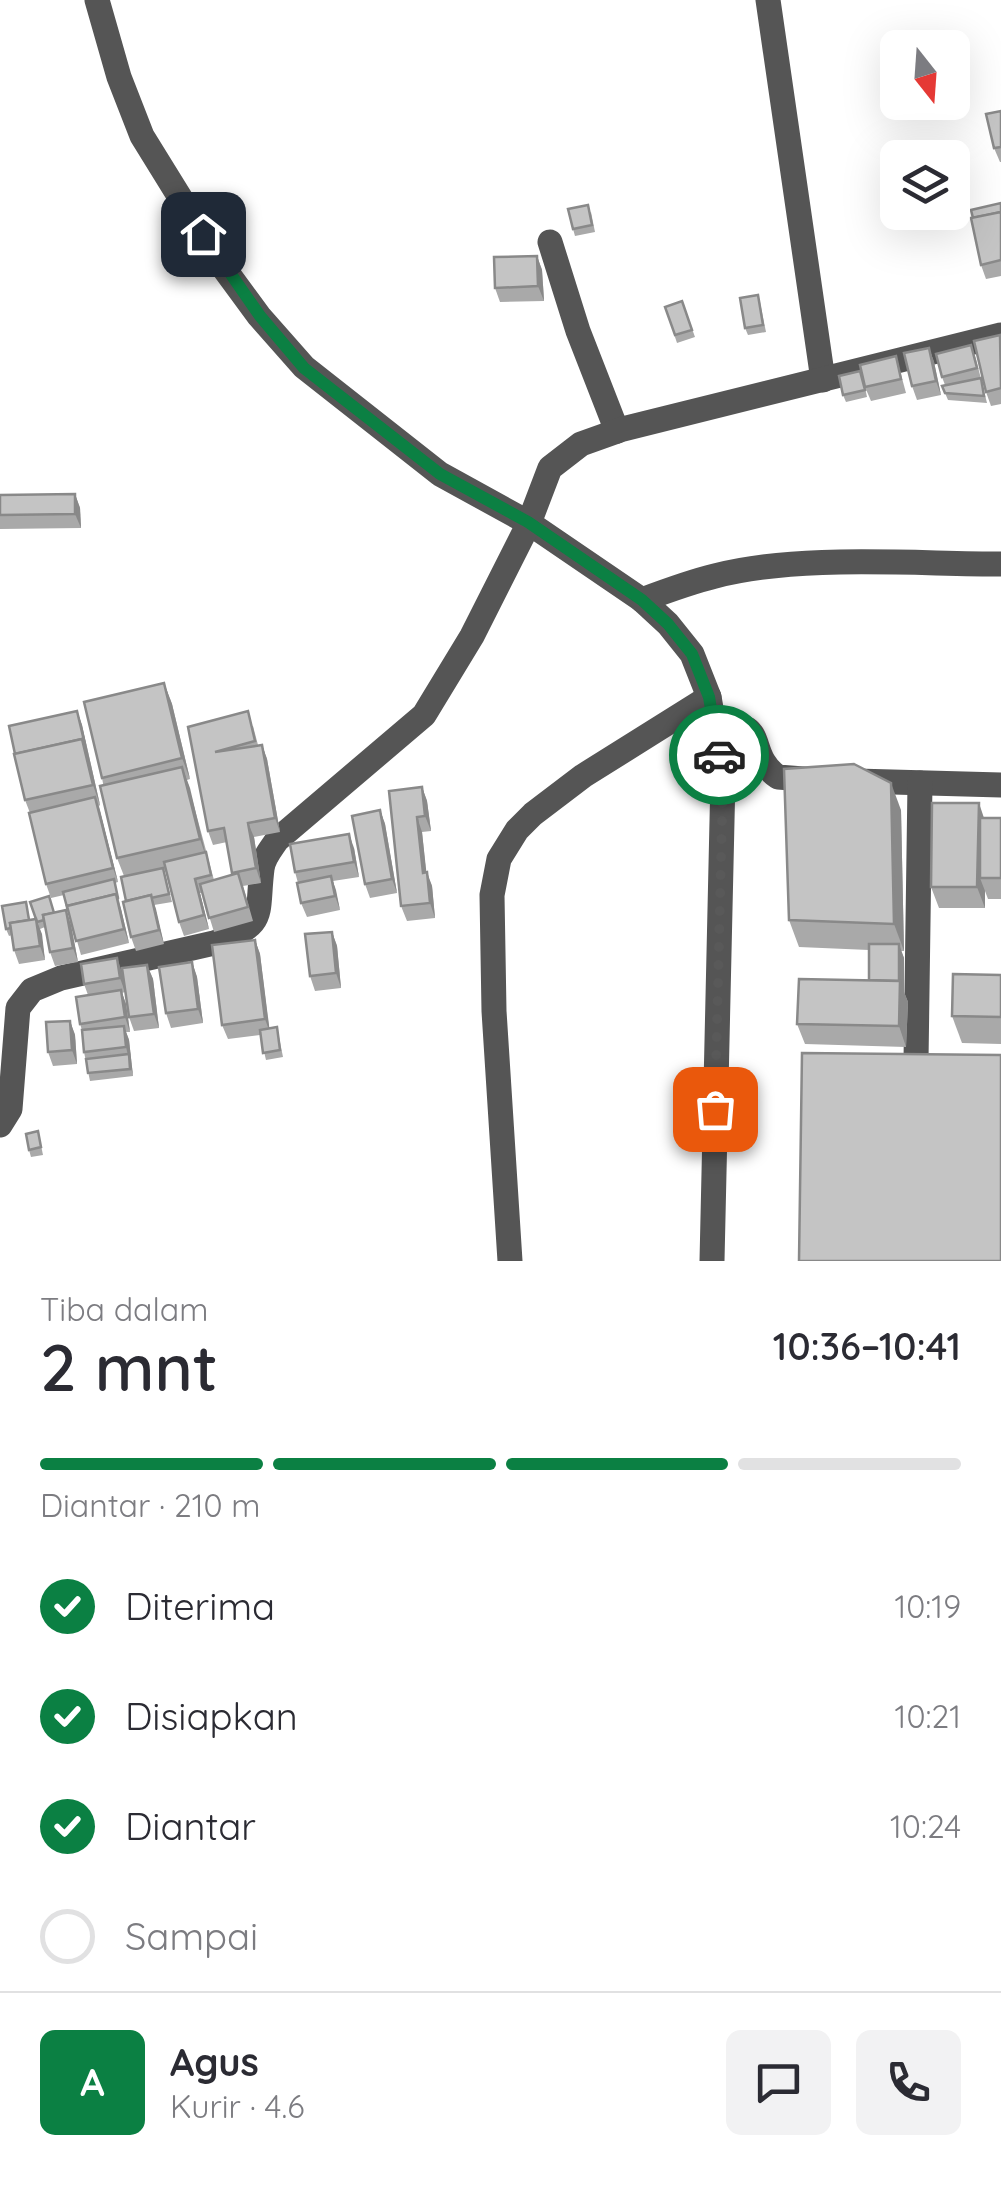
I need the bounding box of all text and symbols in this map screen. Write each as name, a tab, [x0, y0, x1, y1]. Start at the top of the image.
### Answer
north arrow	[880, 30, 970, 120]
map controls	[880, 30, 970, 230]
button: layers	[880, 140, 970, 230]
pin	[161, 192, 246, 277]
icon: home	[176, 207, 231, 262]
courier	[669, 705, 769, 805]
icon: car	[692, 728, 747, 783]
pin	[673, 1067, 758, 1152]
icon: bag	[688, 1082, 743, 1137]
text: Tiba dalam	[40, 1289, 208, 1329]
text: 10:36–10:41	[773, 1322, 961, 1370]
text: 2 mnt	[40, 1326, 218, 1407]
text: Diantar · 210 m	[40, 1485, 261, 1525]
icon: check	[40, 1579, 95, 1634]
text: Diterima	[125, 1582, 275, 1630]
text: 10:19	[894, 1586, 961, 1626]
icon: check	[40, 1689, 95, 1744]
text: Disiapkan	[125, 1692, 298, 1740]
text: 10:21	[895, 1696, 961, 1736]
icon: check	[40, 1799, 95, 1854]
text: Diantar	[125, 1802, 256, 1850]
text: 10:24	[890, 1806, 961, 1846]
text: Sampai	[125, 1912, 258, 1960]
button: chat	[726, 2030, 831, 2135]
button: phone	[856, 2030, 961, 2135]
text: Agus	[170, 2038, 259, 2086]
text: A	[80, 2058, 105, 2106]
text: Kurir · 4.6	[170, 2086, 305, 2126]

